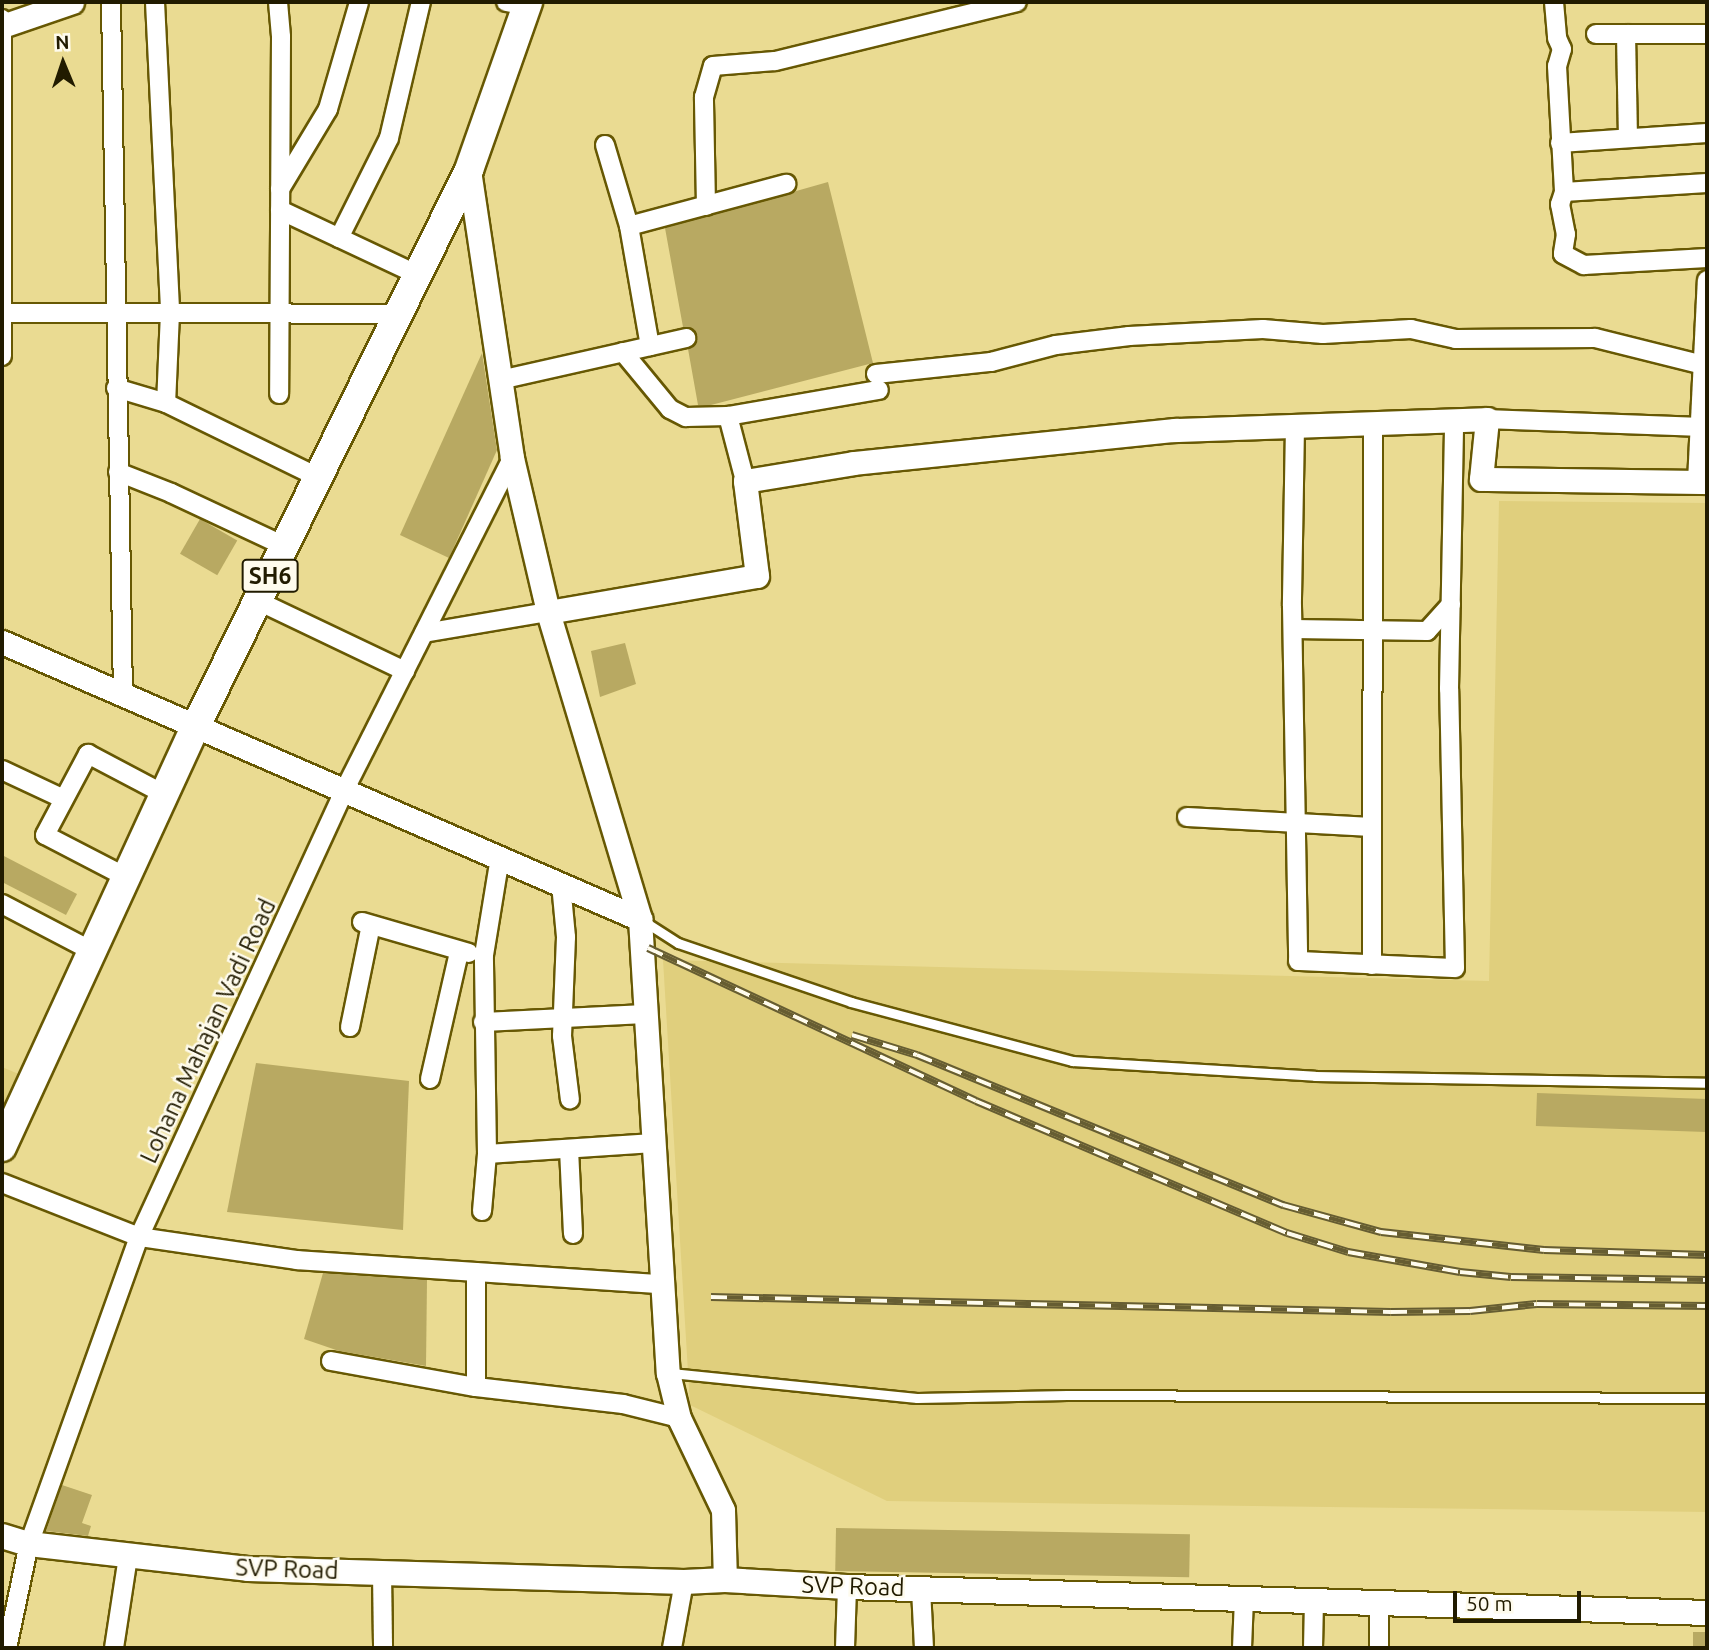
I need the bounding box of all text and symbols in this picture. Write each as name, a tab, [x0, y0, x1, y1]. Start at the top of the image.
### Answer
north arrow	[28, 28, 98, 98]
text: N	[55, 31, 70, 53]
road number: SH6	[240, 556, 300, 596]
street label: Lohana Mahajan Vadi Road	[134, 894, 282, 1168]
street label: SVP Road	[235, 1553, 339, 1585]
street label: SVP Road	[801, 1570, 905, 1602]
scale bar	[1457, 1576, 1585, 1620]
text: 50 m	[1466, 1591, 1513, 1615]

